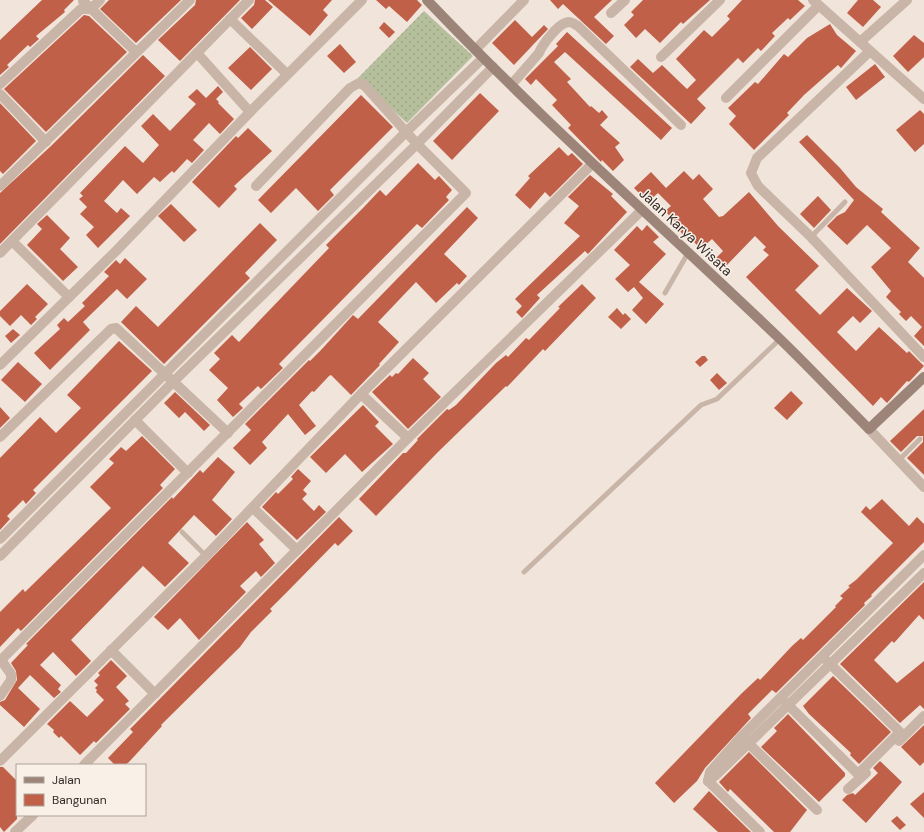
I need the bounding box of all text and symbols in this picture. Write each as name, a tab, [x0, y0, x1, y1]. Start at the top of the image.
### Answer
street label: Jalan Karya Wisata	[636, 184, 736, 280]
legend	[16, 764, 146, 816]
text: Jalan	[52, 772, 81, 788]
text: Bangunan	[52, 792, 107, 808]

